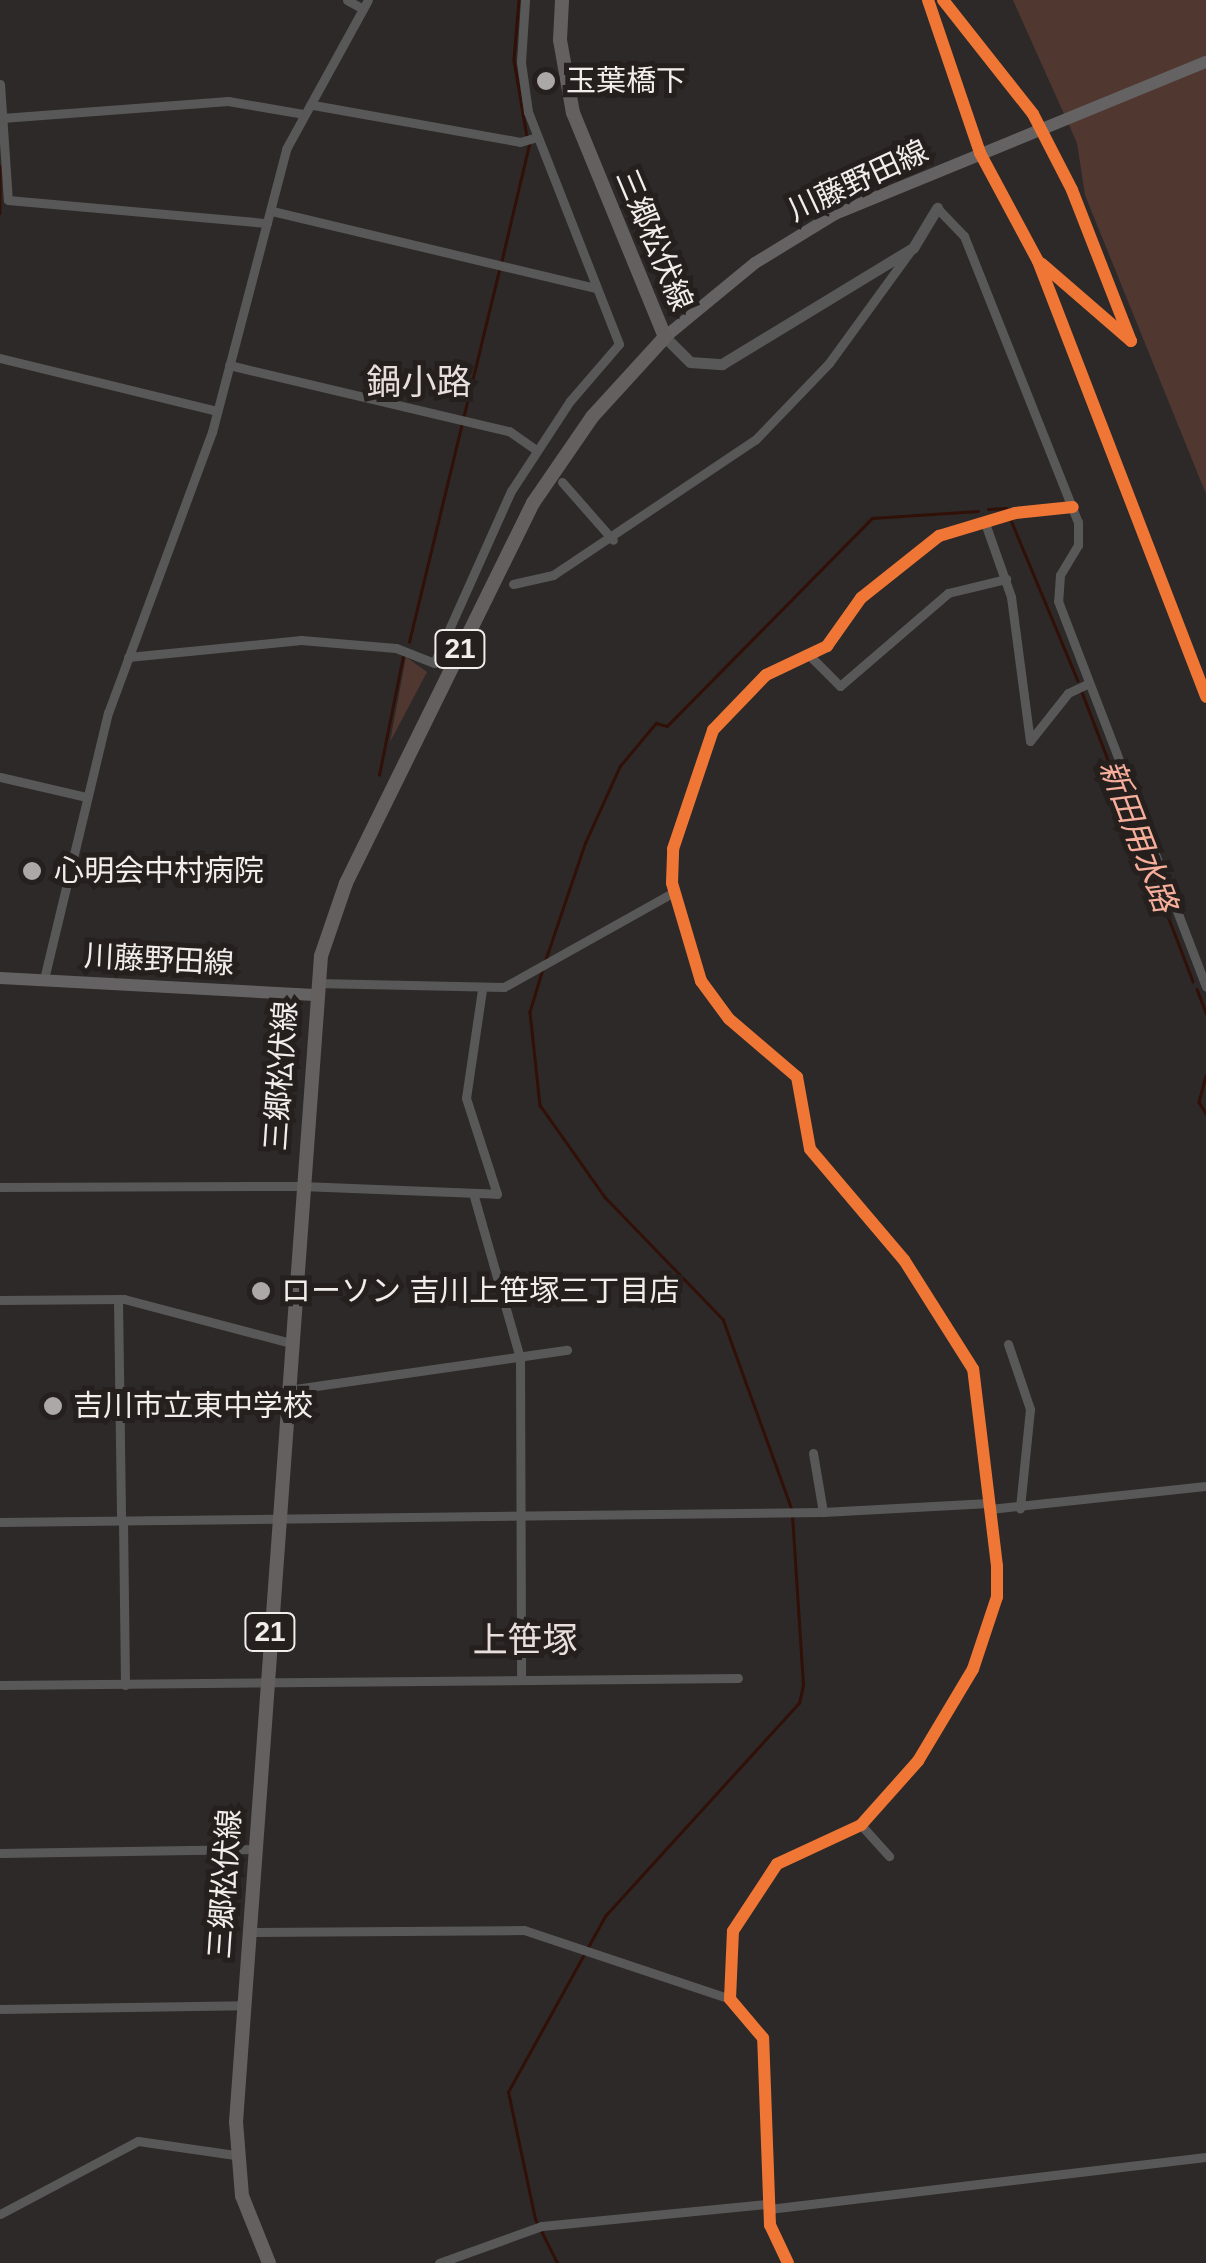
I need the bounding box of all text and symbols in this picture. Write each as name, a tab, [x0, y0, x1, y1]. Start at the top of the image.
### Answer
place label: 玉葉橋下	[566, 63, 686, 99]
marker: 玉葉橋下	[535, 70, 557, 92]
street label: 川藤野田線	[782, 133, 934, 229]
street label: 三郷松伏線	[608, 164, 700, 316]
district label: 鍋小路	[367, 361, 471, 403]
road number: 21	[432, 626, 488, 672]
water label: 新田用水路	[1091, 754, 1185, 918]
place label: 心明会中村病院	[54, 853, 264, 889]
marker: 心明会中村病院	[19, 858, 45, 884]
street label: 川藤野田線	[83, 938, 235, 982]
street label: 三郷松伏線	[258, 1000, 304, 1152]
place label: ローソン 吉川上笹塚三丁目店	[281, 1273, 679, 1309]
marker: ローソン 吉川上笹塚三丁目店	[250, 1280, 272, 1302]
place label: 吉川市立東中学校	[73, 1388, 313, 1424]
marker: 吉川市立東中学校	[42, 1395, 64, 1417]
road number: 21	[242, 1609, 298, 1655]
district label: 上笹塚	[473, 1619, 577, 1661]
street label: 三郷松伏線	[202, 1808, 248, 1960]

